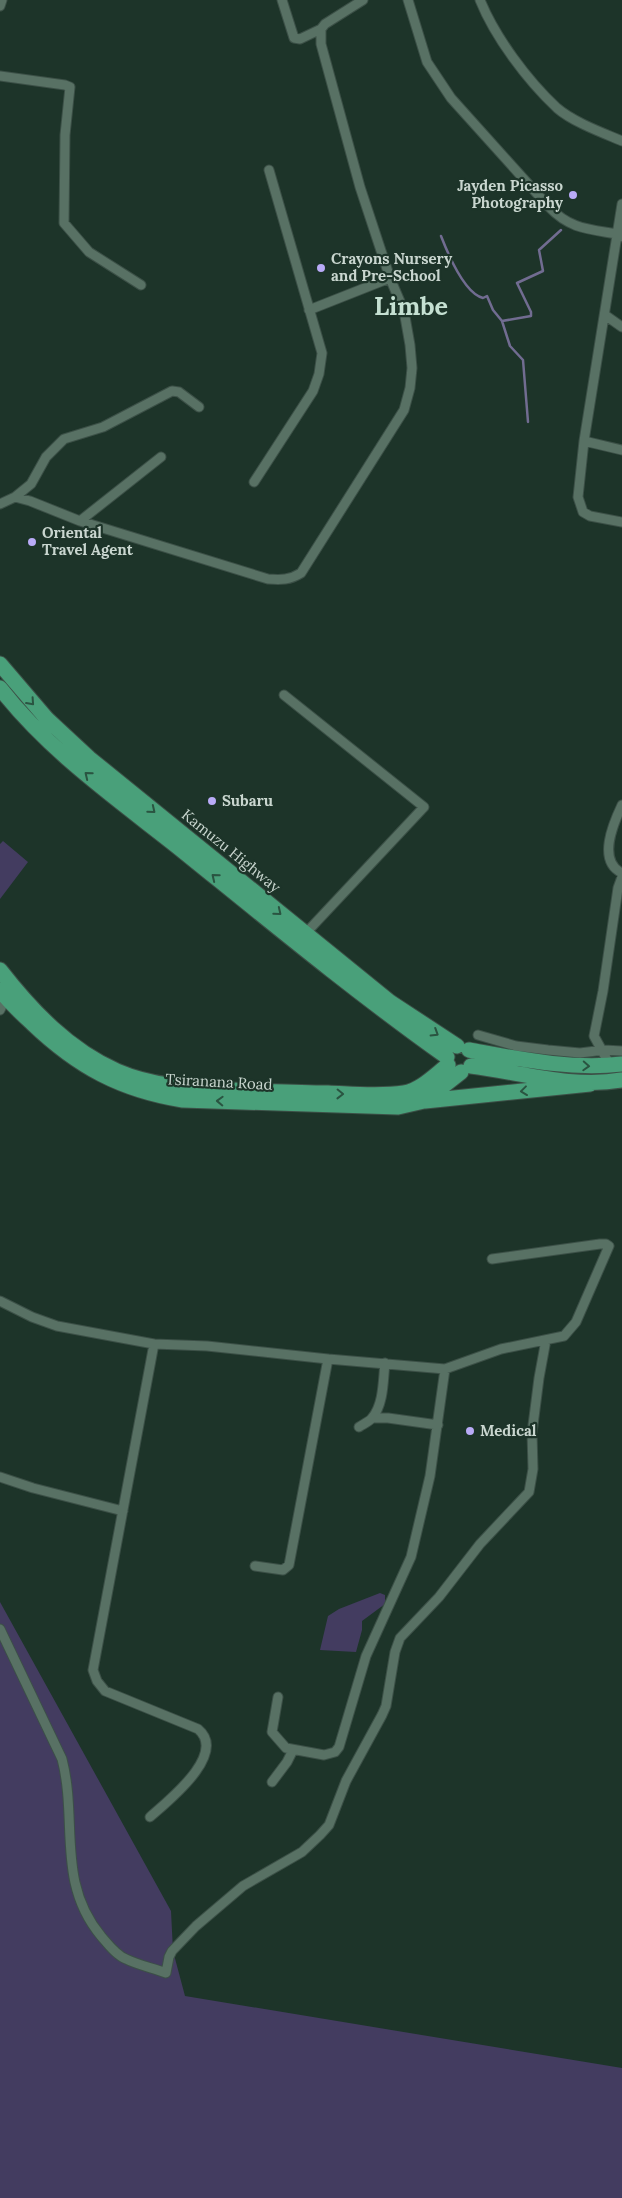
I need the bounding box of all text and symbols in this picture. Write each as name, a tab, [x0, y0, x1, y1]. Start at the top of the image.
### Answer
place label: Jayden Picasso Photography	[457, 176, 564, 212]
marker: Jayden Picasso Photography	[567, 189, 579, 201]
place label: Crayons Nursery and Pre-School	[331, 249, 453, 285]
marker: Crayons Nursery and Pre-School	[315, 262, 327, 274]
district label: Limbe	[374, 290, 448, 322]
place label: Oriental Travel Agent	[42, 523, 134, 559]
marker: Oriental Travel Agent	[26, 536, 38, 548]
one-way arrow	[25, 696, 34, 705]
one-way arrow	[85, 773, 94, 781]
place label: Subaru	[222, 791, 273, 810]
marker: Subaru	[206, 795, 218, 807]
one-way arrow	[146, 804, 155, 812]
street label: Kamuzu Highway	[178, 805, 285, 896]
one-way arrow	[212, 875, 221, 883]
one-way arrow	[272, 907, 281, 915]
one-way arrow	[429, 1026, 438, 1036]
one-way arrow	[583, 1060, 591, 1071]
street label: Tsiranana Road	[165, 1069, 273, 1094]
one-way arrow	[520, 1085, 528, 1096]
one-way arrow	[336, 1088, 344, 1099]
one-way arrow	[216, 1096, 224, 1106]
place label: Medical	[480, 1421, 537, 1440]
marker: Medical	[464, 1425, 476, 1437]

